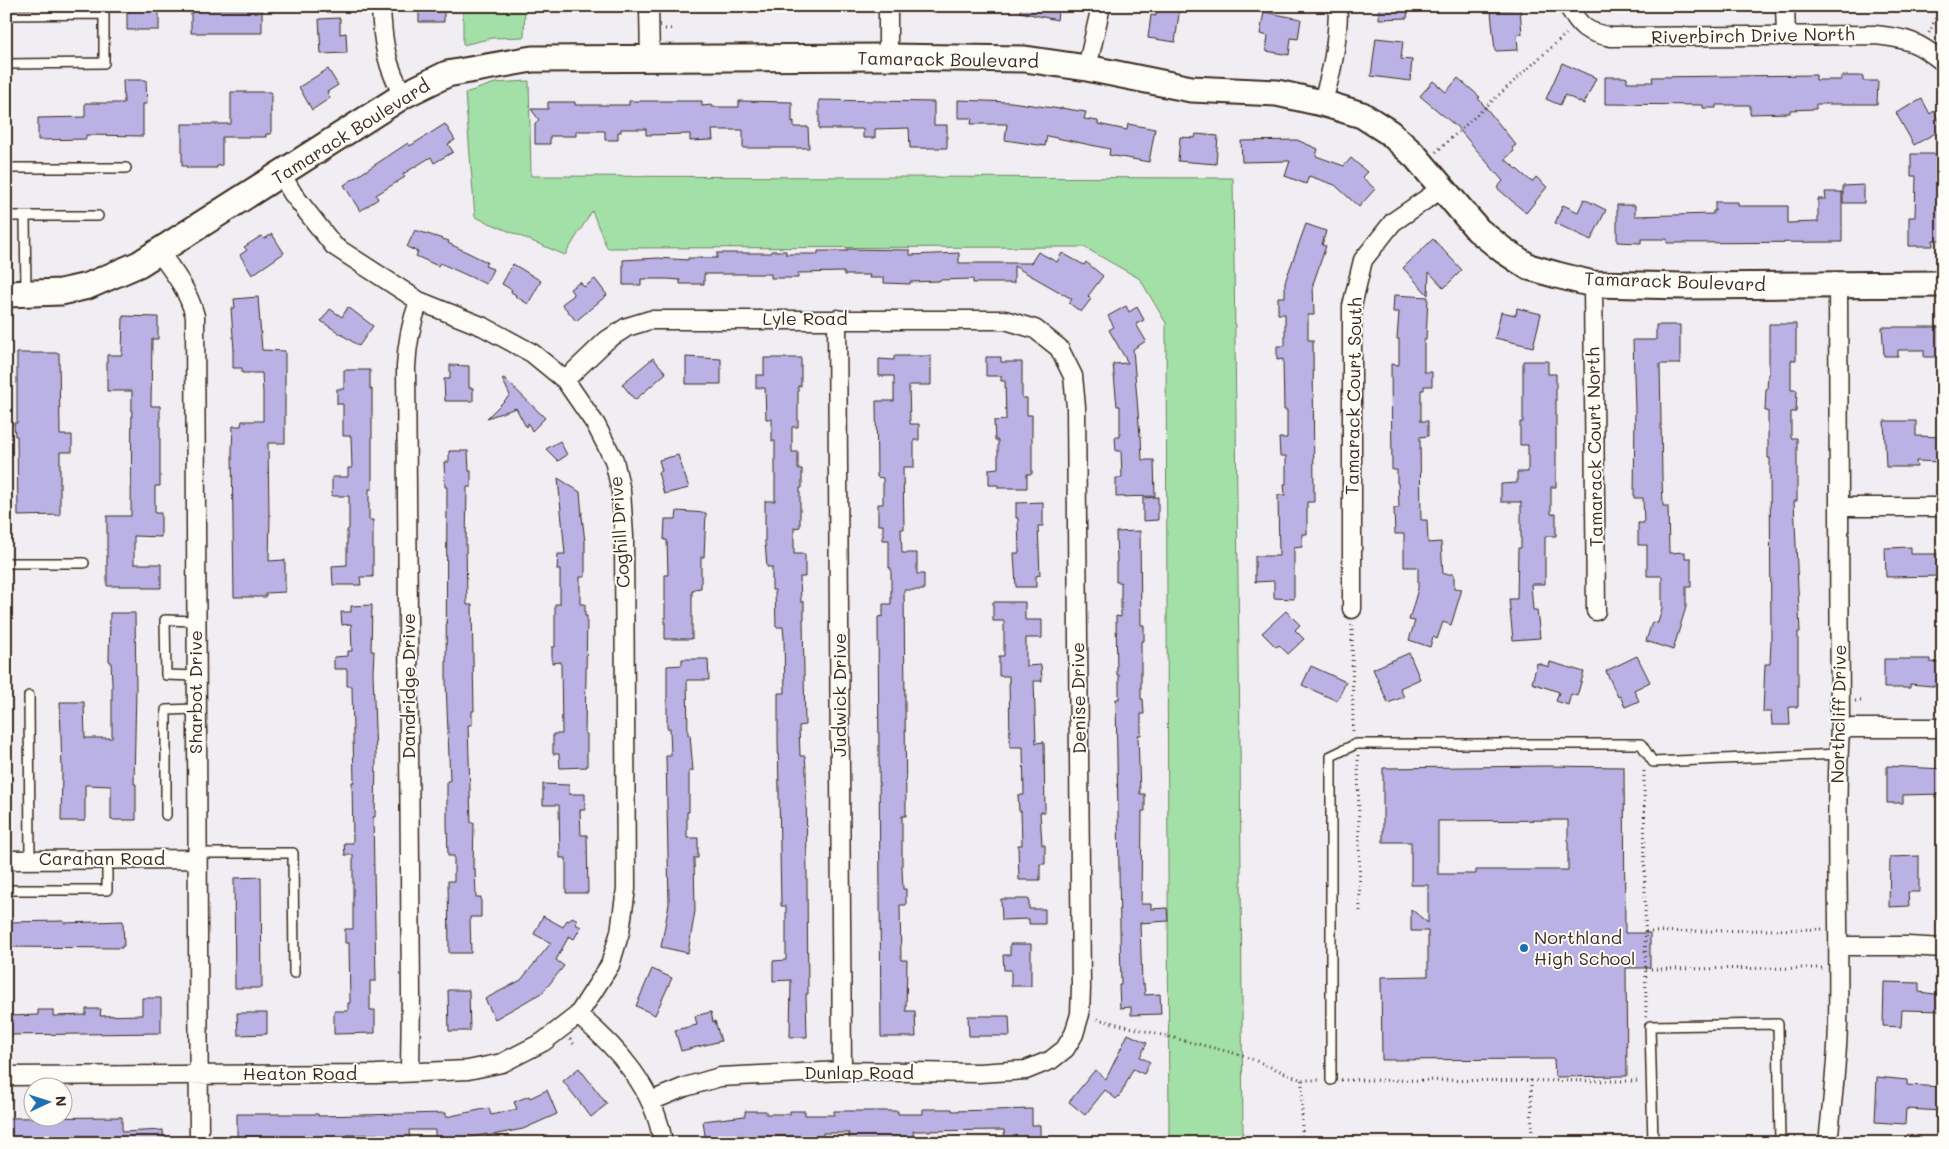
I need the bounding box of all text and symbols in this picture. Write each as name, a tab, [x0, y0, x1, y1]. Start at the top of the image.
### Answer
street label: Riverbirch Drive North	[1651, 21, 1855, 49]
street label: Tamarack Boulevard	[857, 45, 1039, 73]
street label: Tamarack Boulevard	[267, 73, 434, 189]
street label: Tamarack Boulevard	[1584, 266, 1766, 296]
street label: Tamarack Court South	[1339, 297, 1367, 495]
street label: Lyle Road	[762, 306, 848, 330]
street label: Tamarack Court North	[1580, 347, 1608, 547]
street label: Coghill Drive	[603, 475, 635, 589]
street label: Dandridge Drive	[396, 613, 420, 759]
street label: Sharbot Drive	[183, 630, 207, 754]
street label: Judwick Drive	[827, 633, 851, 757]
street label: Denise Drive	[1065, 642, 1091, 754]
street label: Northcliff Drive	[1825, 644, 1851, 784]
street label: Carahan Road	[39, 846, 165, 870]
place label: Northland High School	[1534, 925, 1635, 970]
marker: Northland High School	[1518, 942, 1530, 954]
street label: Dunlap Road	[804, 1060, 914, 1084]
street label: Heaton Road	[243, 1061, 357, 1085]
north arrow	[22, 1076, 72, 1126]
text: N	[52, 1095, 71, 1107]

